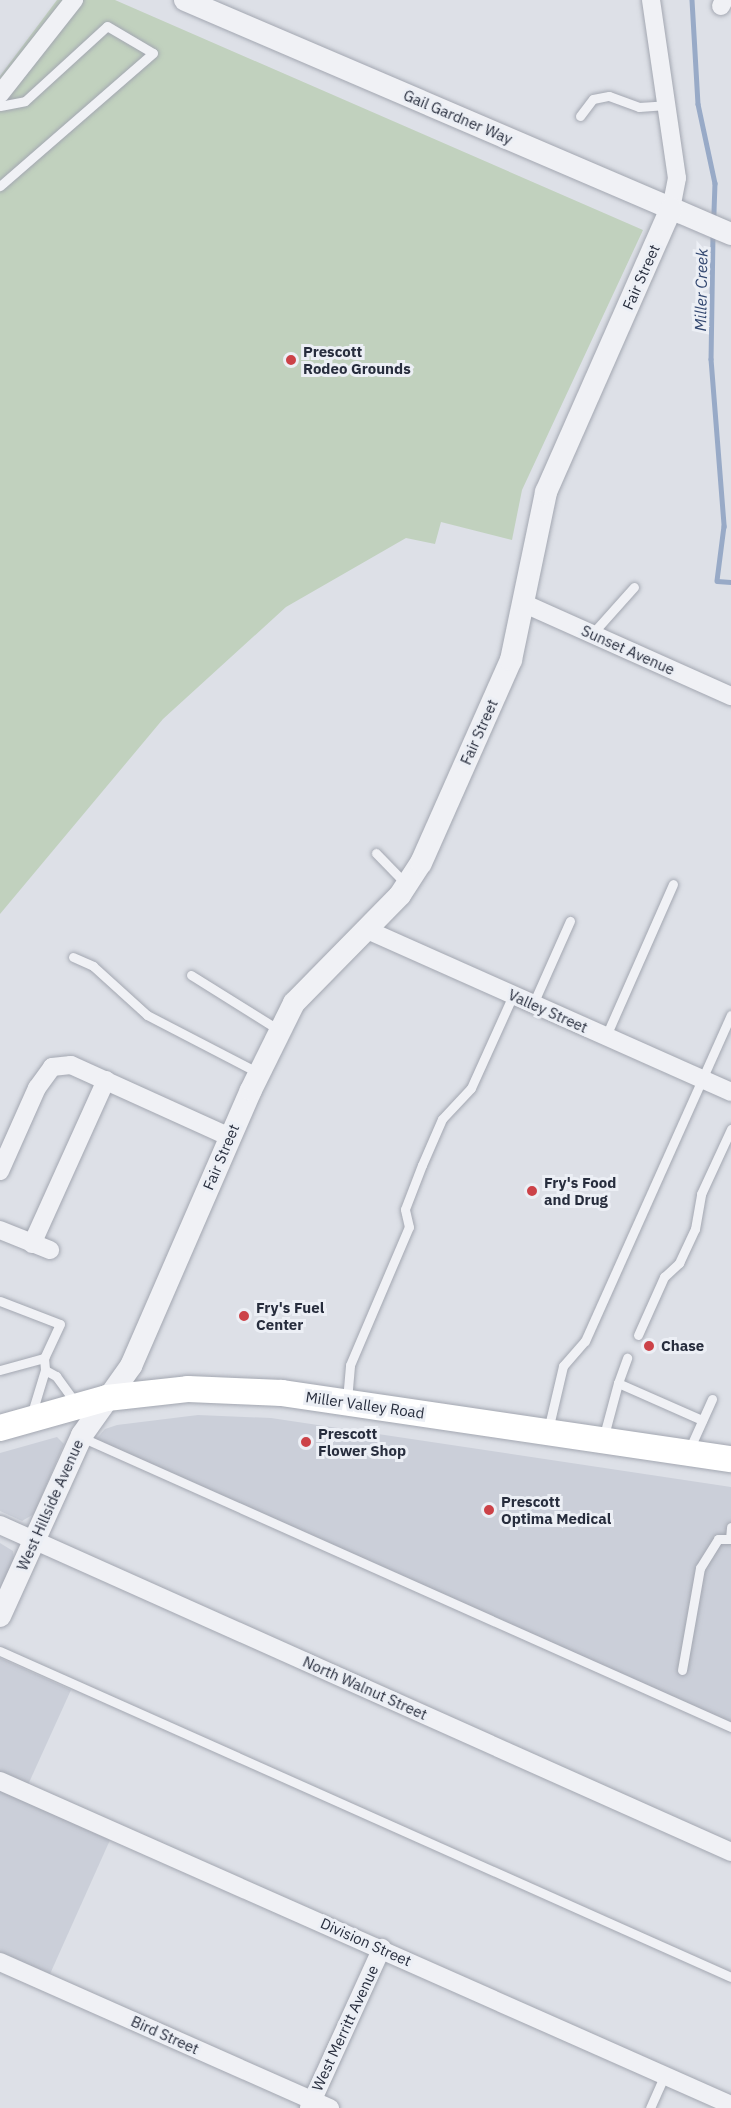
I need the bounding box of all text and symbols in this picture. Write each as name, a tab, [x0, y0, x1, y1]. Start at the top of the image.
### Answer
street label: Gail Gardner Way	[401, 86, 515, 148]
street label: Fair Street	[619, 241, 663, 313]
water label: Miller Creek	[691, 248, 711, 332]
place label: Prescott Rodeo Grounds	[303, 342, 411, 377]
marker: Prescott Rodeo Grounds	[284, 353, 298, 367]
street label: Sunset Avenue	[579, 621, 677, 679]
street label: Fair Street	[457, 696, 501, 768]
street label: Valley Street	[505, 985, 591, 1037]
street label: Fair Street	[199, 1121, 243, 1193]
place label: Fry's Food and Drug	[544, 1173, 616, 1208]
marker: Fry's Food and Drug	[525, 1184, 539, 1198]
place label: Fry's Fuel Center	[256, 1298, 324, 1333]
marker: Fry's Fuel Center	[237, 1309, 251, 1323]
place label: Chase	[661, 1337, 704, 1355]
marker: Chase	[642, 1339, 656, 1353]
street label: Miller Valley Road	[304, 1388, 426, 1422]
place label: Prescott Flower Shop	[318, 1424, 406, 1459]
marker: Prescott Flower Shop	[299, 1435, 313, 1449]
street label: West Hillside Avenue	[13, 1437, 87, 1573]
place label: Prescott Optima Medical	[501, 1492, 611, 1527]
marker: Prescott Optima Medical	[482, 1503, 496, 1517]
street label: North Walnut Street	[300, 1652, 430, 1724]
street label: Division Street	[318, 1914, 414, 1970]
street label: West Merritt Avenue	[308, 1962, 382, 2094]
street label: Bird Street	[128, 2012, 202, 2058]

